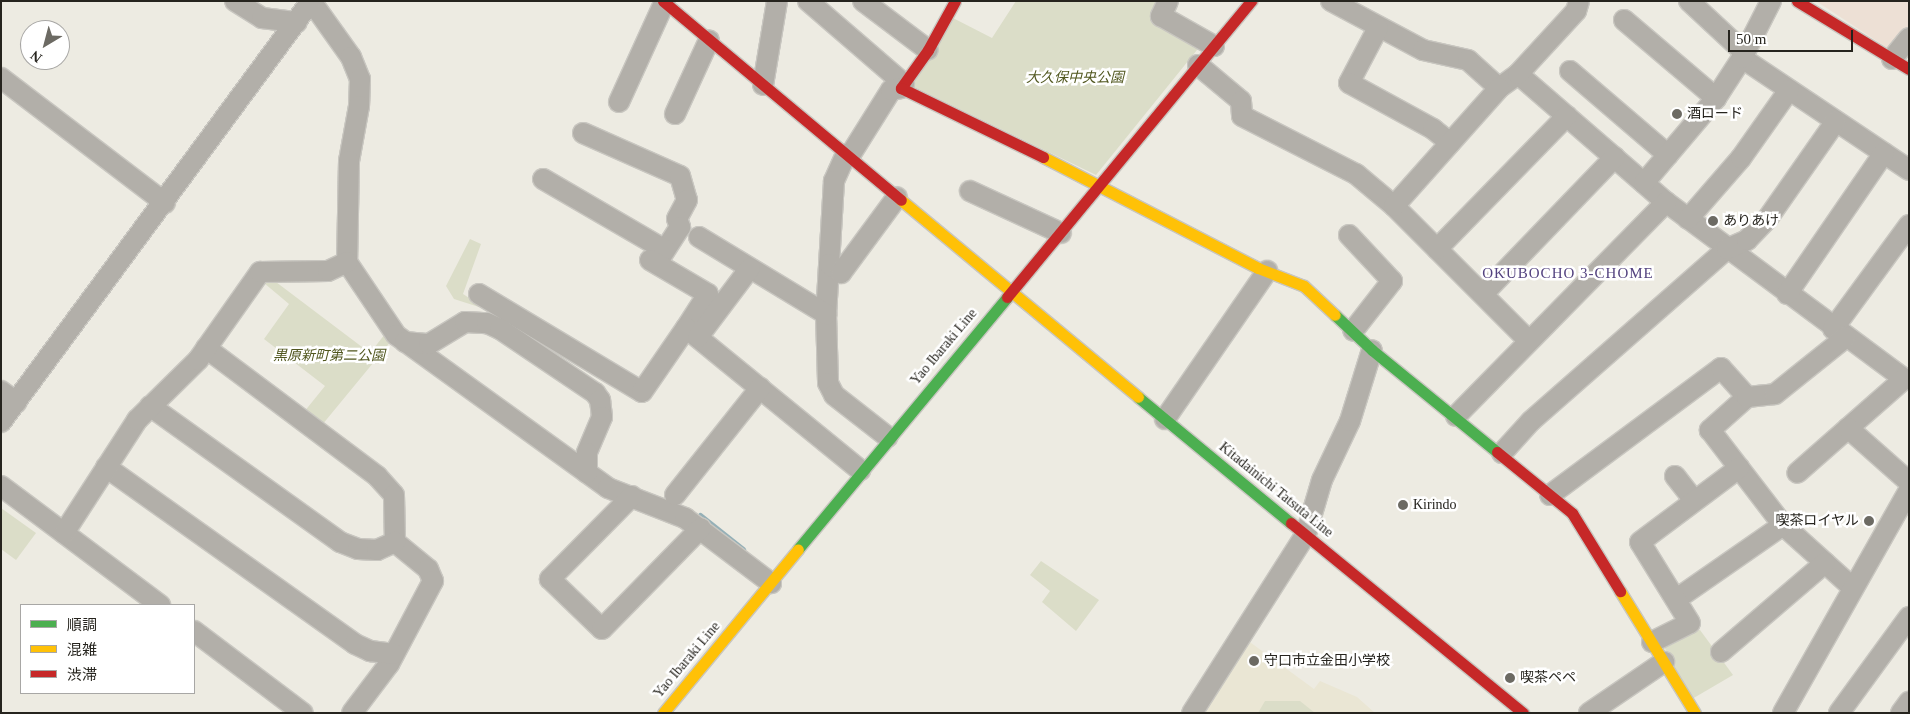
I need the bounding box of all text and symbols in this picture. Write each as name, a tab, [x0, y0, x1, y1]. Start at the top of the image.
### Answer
north arrow	[20, 20, 70, 70]
scale bar	[1730, 20, 1855, 52]
text: 50 m	[1736, 31, 1766, 47]
text: N	[28, 48, 45, 66]
park label: 大久保中央公園	[1026, 70, 1124, 86]
place label: 酒ロード	[1687, 106, 1743, 122]
marker: 酒ロード	[1671, 108, 1683, 120]
place label: ありあけ	[1723, 213, 1779, 229]
marker: ありあけ	[1707, 215, 1719, 227]
district label: OKUBOCHO 3-CHOME	[1480, 265, 1656, 283]
street label: Yao Ibaraki Line	[907, 306, 981, 388]
park label: 黒原新町第二公園	[273, 348, 385, 364]
street label: Kitadainichi Tatsuta Line	[1216, 439, 1336, 541]
place label: Kirindo	[1413, 497, 1457, 513]
marker: Kirindo	[1397, 499, 1409, 511]
place label: 喫茶ロイヤル	[1775, 513, 1859, 529]
marker: 喫茶ロイヤル	[1863, 515, 1875, 527]
legend	[20, 604, 195, 694]
text: 順調	[67, 617, 97, 633]
street label: Yao Ibaraki Line	[650, 619, 724, 701]
text: 混雑	[67, 642, 97, 658]
place label: 守口市立金田小学校	[1264, 653, 1390, 669]
marker: 守口市立金田小学校	[1248, 655, 1260, 667]
text: 渋滞	[67, 667, 97, 683]
place label: 喫茶ペペ	[1520, 670, 1576, 686]
marker: 喫茶ペペ	[1504, 672, 1516, 684]

